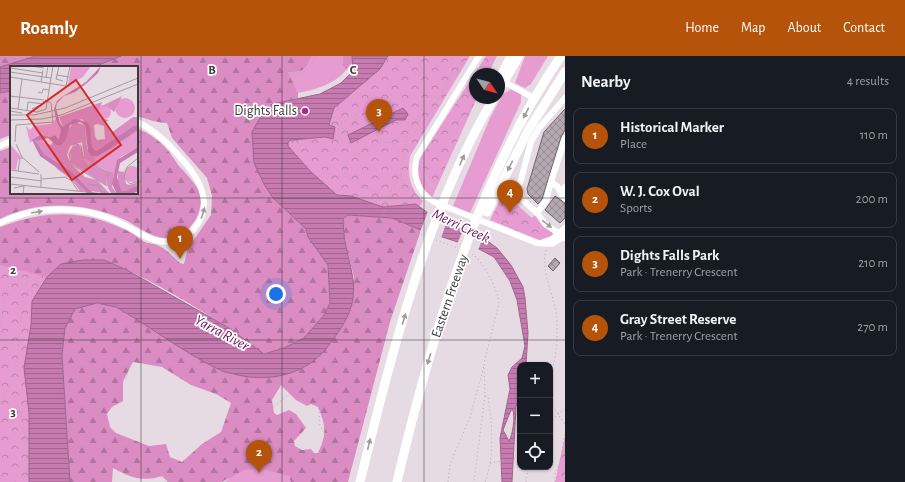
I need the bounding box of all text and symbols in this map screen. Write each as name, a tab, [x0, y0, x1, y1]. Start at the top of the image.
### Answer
text: Roamly	[20, 19, 78, 38]
text: Home	[685, 21, 719, 35]
text: Map	[741, 21, 765, 35]
text: About	[787, 21, 821, 35]
text: Contact	[843, 21, 885, 35]
text: B	[208, 64, 216, 77]
text: C	[350, 64, 357, 77]
inset map	[10, 66, 138, 194]
north arrow	[469, 68, 505, 104]
text: Nearby	[581, 73, 631, 90]
text: 4 results	[847, 75, 889, 88]
pin: 3	[366, 99, 392, 132]
place label: Dights Falls	[234, 104, 297, 118]
marker: Dights Falls	[300, 106, 310, 116]
one-way arrow	[523, 107, 530, 119]
text: Historical Marker	[620, 120, 724, 135]
text: 1	[593, 129, 597, 142]
text: 110 m	[860, 129, 888, 142]
text: Place	[620, 138, 647, 151]
one-way arrow	[459, 154, 465, 165]
one-way arrow	[507, 160, 513, 171]
pin: 4	[497, 180, 523, 213]
text: W. J. Cox Oval	[620, 184, 700, 199]
text: 2	[592, 193, 598, 206]
text: 200 m	[856, 193, 888, 206]
text: Sports	[620, 202, 652, 215]
water label: Merri Creek	[430, 206, 492, 246]
one-way arrow	[200, 207, 206, 219]
one-way arrow	[31, 209, 43, 215]
one-way arrow	[542, 220, 553, 228]
pin: 1	[167, 226, 193, 259]
text: Dights Falls Park	[620, 248, 720, 263]
street label: Eastern Freeway	[429, 252, 471, 340]
text: 3	[592, 257, 598, 270]
text: 210 m	[858, 257, 888, 270]
text: 2	[10, 264, 16, 277]
text: Park · Trenerry Crescent	[620, 266, 738, 279]
your location	[266, 284, 286, 304]
water label: Yarra River	[192, 312, 253, 354]
text: Gray Street Reserve	[620, 312, 736, 327]
one-way arrow	[401, 313, 407, 325]
text: 4	[592, 321, 598, 334]
text: 270 m	[857, 321, 888, 334]
text: Park · Trenerry Crescent	[620, 330, 738, 343]
one-way arrow	[426, 353, 432, 365]
map controls	[517, 362, 553, 470]
button: +	[517, 362, 553, 398]
button: −	[517, 398, 553, 434]
text: 3	[10, 406, 16, 419]
button: locate	[517, 434, 553, 470]
one-way arrow	[366, 438, 372, 450]
pin: 2	[246, 440, 272, 473]

